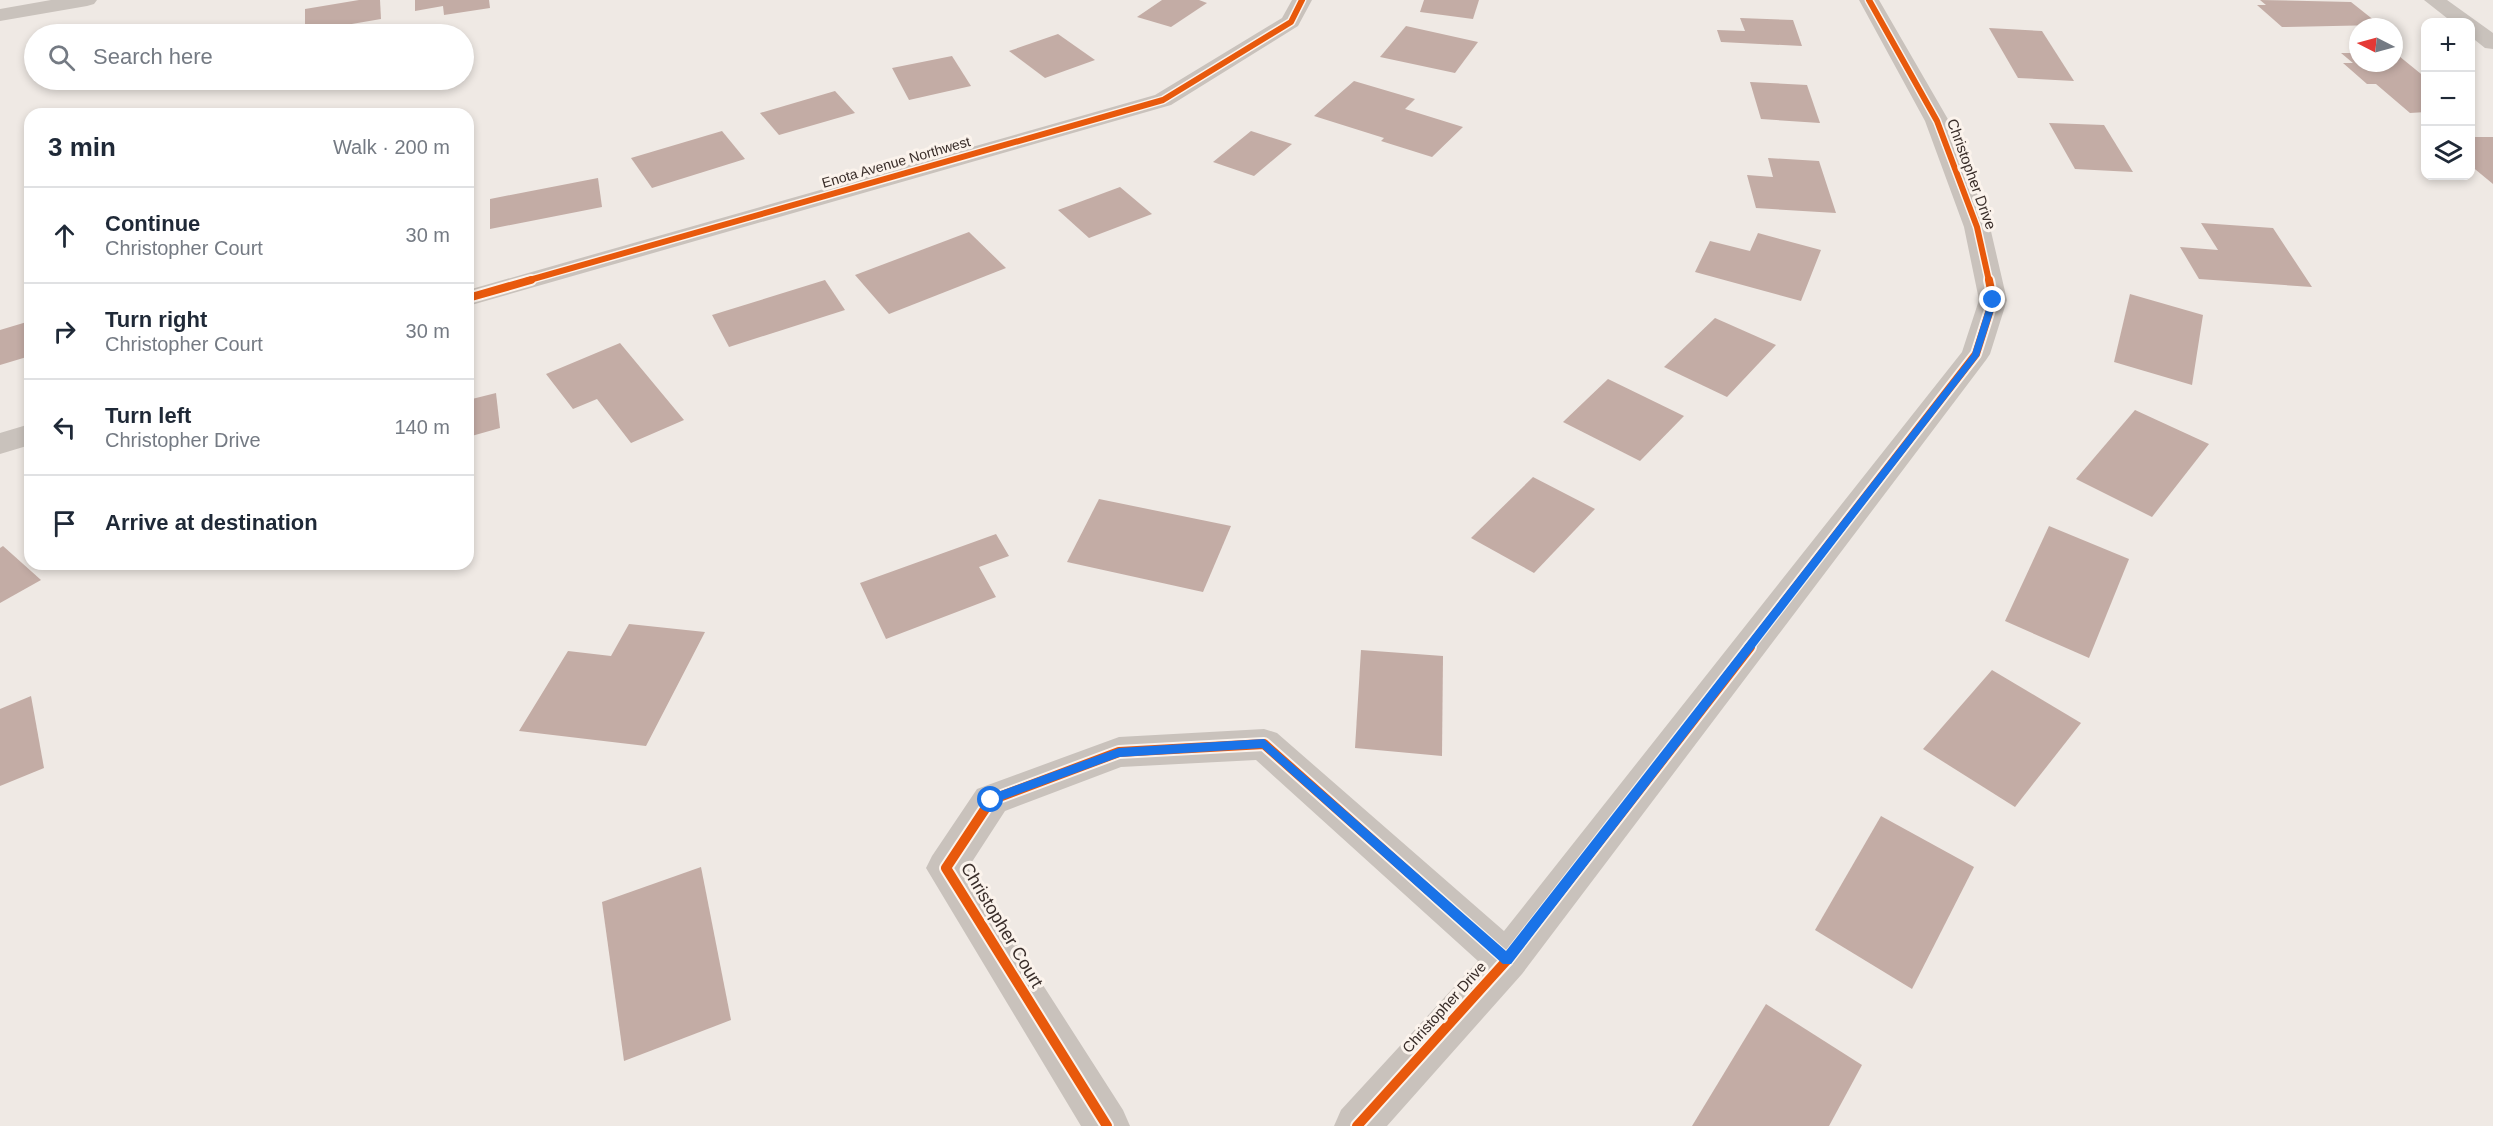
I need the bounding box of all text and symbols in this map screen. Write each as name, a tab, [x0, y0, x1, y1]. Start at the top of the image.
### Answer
north arrow	[2349, 18, 2403, 72]
map controls	[2421, 18, 2475, 180]
button: +	[2421, 18, 2475, 72]
search box	[24, 24, 474, 90]
icon: search	[45, 41, 78, 74]
text: Search here	[93, 44, 213, 69]
button: −	[2421, 72, 2475, 126]
street label: Christopher Drive	[1944, 116, 2000, 232]
button: layers	[2421, 126, 2475, 180]
text: 3 min	[48, 132, 116, 162]
street label: Enota Avenue Northwest	[820, 133, 972, 191]
text: Walk · 200 m	[333, 136, 450, 158]
text: Continue	[105, 211, 200, 236]
icon: ahead	[48, 219, 81, 252]
text: 30 m	[406, 224, 450, 246]
text: Christopher Court	[105, 237, 263, 259]
route end	[1979, 286, 2005, 312]
text: Turn right	[105, 307, 207, 332]
icon: right	[48, 315, 81, 348]
text: 30 m	[406, 320, 450, 342]
text: Christopher Court	[105, 333, 263, 355]
text: Turn left	[105, 403, 191, 428]
icon: left	[48, 411, 81, 444]
text: 140 m	[394, 416, 450, 438]
text: Christopher Drive	[105, 429, 261, 451]
icon: arrive	[48, 507, 81, 540]
text: Arrive at destination	[105, 510, 318, 535]
route start	[977, 786, 1003, 812]
street label: Christopher Court	[957, 859, 1047, 991]
street label: Christopher Drive	[1399, 958, 1489, 1056]

